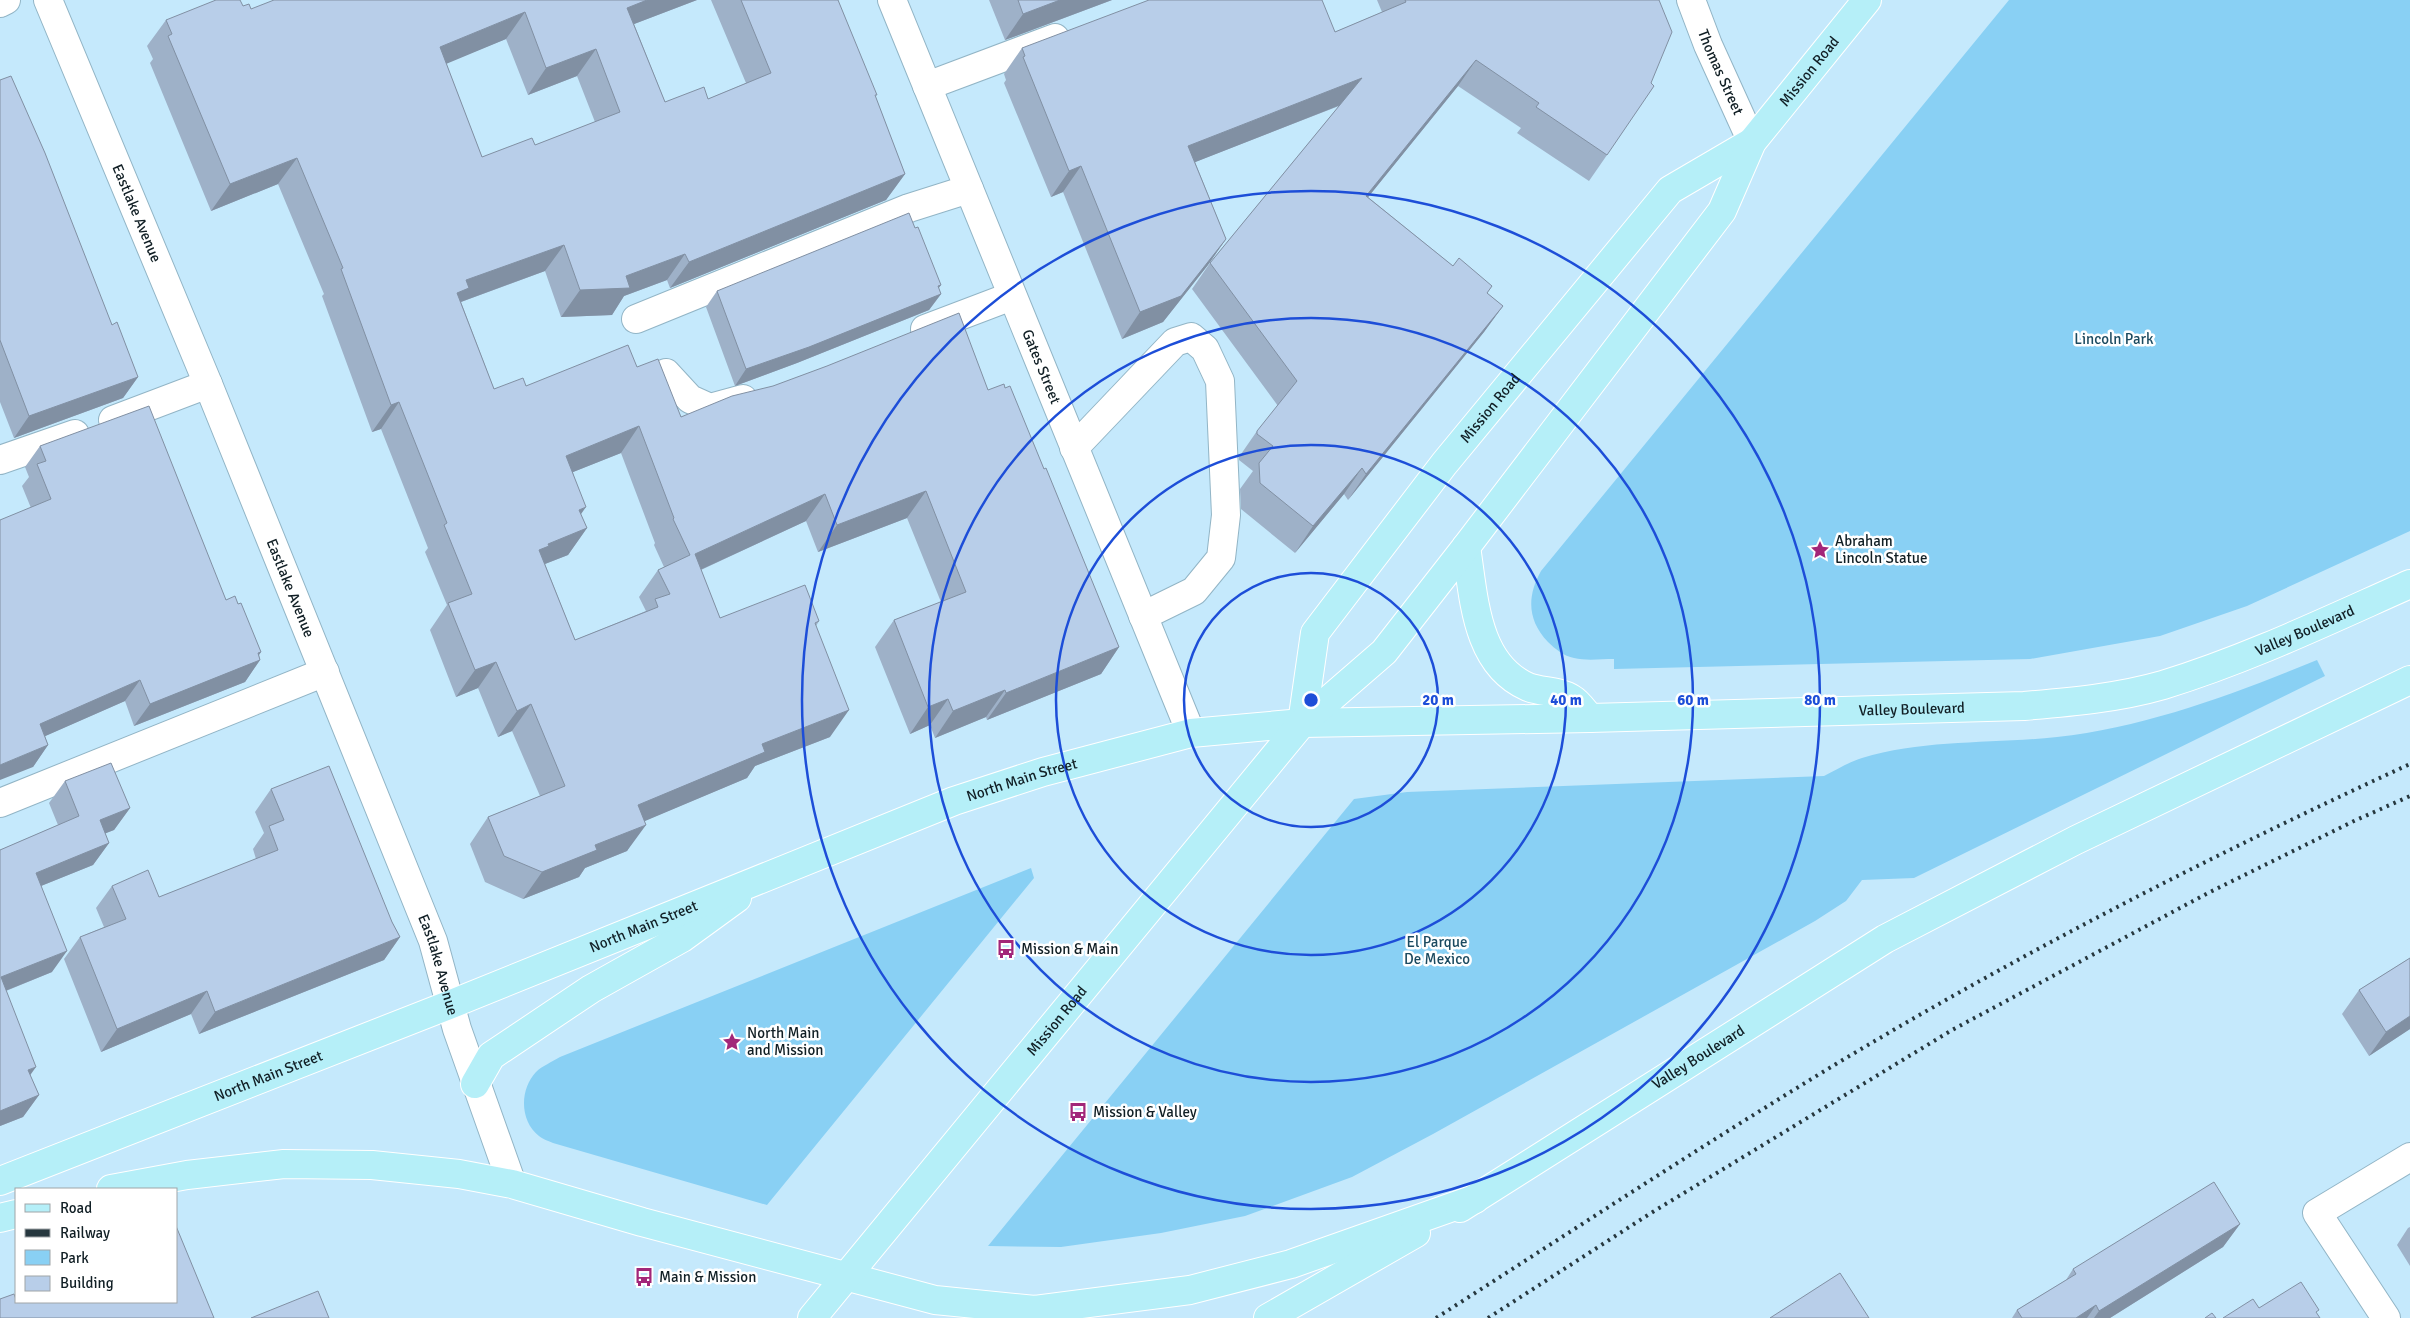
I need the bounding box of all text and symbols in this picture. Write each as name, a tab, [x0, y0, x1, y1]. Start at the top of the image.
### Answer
street label: Thomas Street	[1694, 27, 1748, 118]
street label: Mission Road	[1775, 33, 1843, 110]
street label: Eastlake Avenue	[108, 161, 165, 265]
street label: Gates Street	[1018, 327, 1065, 407]
park label: Lincoln Park	[2074, 330, 2154, 348]
street label: Mission Road	[1456, 370, 1524, 447]
place label: Abraham Lincoln Statue	[1835, 532, 1927, 567]
street label: Eastlake Avenue	[262, 536, 318, 640]
place icon: Abraham Lincoln Statue	[1809, 539, 1831, 561]
street label: Valley Boulevard	[2253, 601, 2357, 660]
centre of rings	[1302, 691, 1320, 709]
text: 20 m	[1422, 691, 1454, 709]
text: 40 m	[1550, 691, 1582, 709]
text: 60 m	[1677, 691, 1709, 709]
text: 80 m	[1804, 691, 1836, 709]
street label: Valley Boulevard	[1858, 699, 1965, 720]
street label: North Main Street	[964, 754, 1079, 805]
street label: North Main Street	[587, 897, 700, 956]
street label: Eastlake Avenue	[414, 912, 462, 1017]
park label: El Parque De Mexico	[1404, 933, 1470, 968]
bus stop icon: Mission & Main	[995, 938, 1017, 960]
place label: Mission & Main	[1021, 940, 1118, 958]
street label: Mission Road	[1023, 982, 1091, 1059]
street label: Valley Boulevard	[1649, 1021, 1748, 1093]
place label: North Main and Mission	[747, 1024, 823, 1059]
place icon: North Main and Mission	[721, 1031, 743, 1053]
street label: North Main Street	[211, 1047, 325, 1105]
bus stop icon: Mission & Valley	[1067, 1101, 1089, 1123]
place label: Mission & Valley	[1093, 1103, 1197, 1121]
legend	[15, 1188, 178, 1303]
text: Road	[60, 1199, 92, 1217]
text: Railway	[60, 1224, 110, 1242]
text: Park	[60, 1249, 89, 1267]
bus stop icon: Main & Mission	[633, 1266, 655, 1288]
place label: Main & Mission	[659, 1268, 756, 1286]
text: Building	[60, 1274, 114, 1292]

